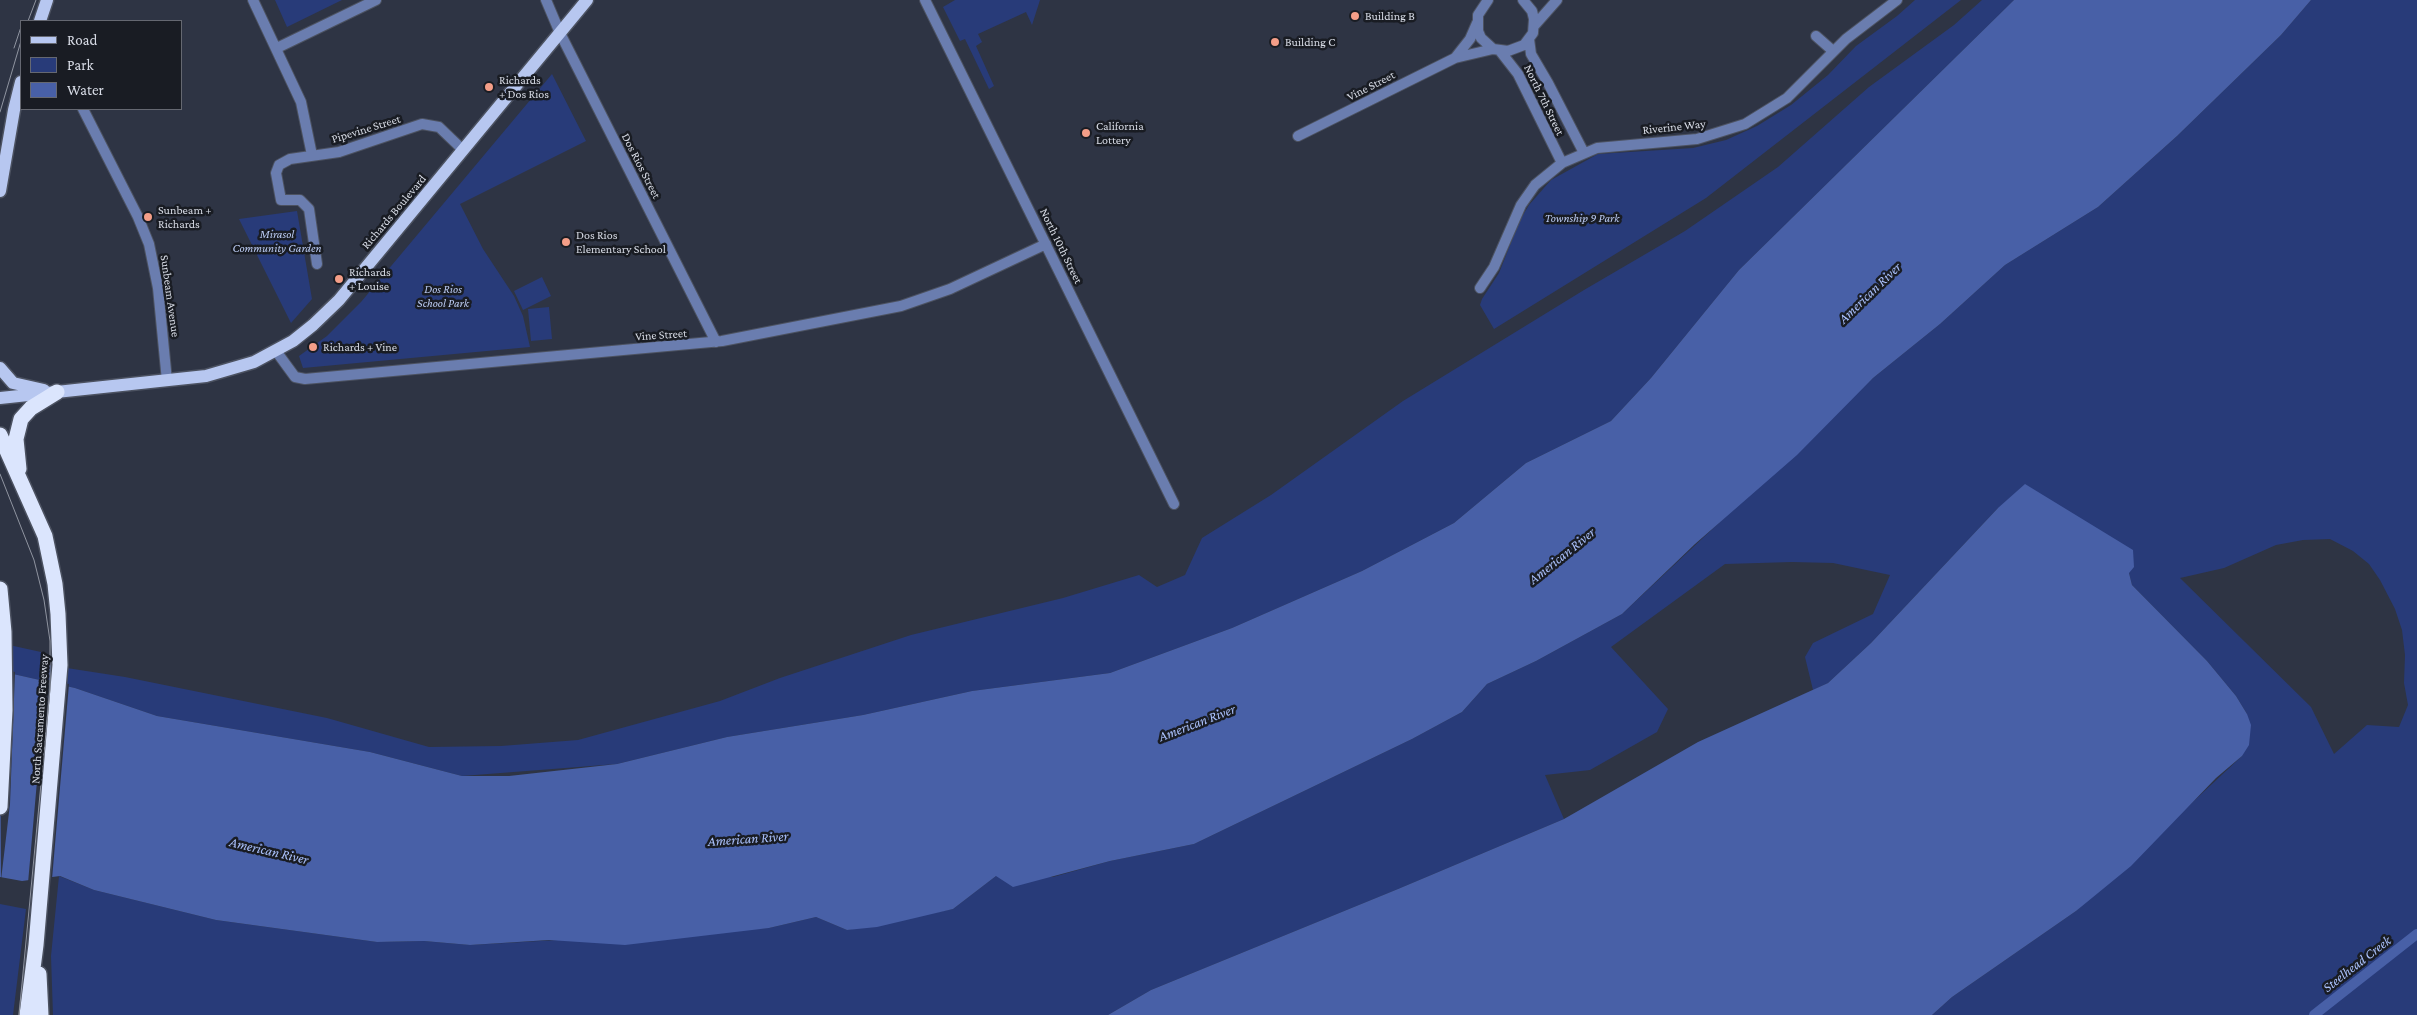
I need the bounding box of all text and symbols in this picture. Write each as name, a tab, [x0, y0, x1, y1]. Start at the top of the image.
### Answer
place label: Building B	[1365, 9, 1415, 23]
marker: Building B	[1349, 10, 1361, 22]
legend	[20, 20, 182, 110]
text: Road	[67, 32, 97, 48]
place label: Building C	[1285, 35, 1335, 49]
marker: Building C	[1269, 36, 1281, 48]
text: Park	[67, 57, 94, 73]
street label: North 7th Street	[1521, 62, 1567, 138]
street label: Vine Street	[1345, 68, 1397, 104]
place label: Richards + Dos Rios	[499, 73, 549, 101]
marker: Richards + Dos Rios	[483, 81, 495, 93]
text: Water	[67, 82, 104, 98]
street label: Pipevine Street	[330, 112, 402, 146]
street label: Riverine Way	[1642, 117, 1706, 137]
place label: California Lottery	[1096, 119, 1144, 147]
marker: California Lottery	[1080, 127, 1092, 139]
street label: Dos Rios Street	[618, 131, 664, 201]
street label: Richards Boulevard	[359, 172, 429, 252]
place label: Sunbeam + Richards	[158, 203, 212, 231]
street label: North 10th Street	[1036, 206, 1086, 286]
marker: Sunbeam + Richards	[142, 211, 154, 223]
park label: Township 9 Park	[1545, 211, 1619, 225]
park label: Mirasol Community Garden	[232, 227, 322, 255]
place label: Dos Rios Elementary School	[576, 228, 666, 256]
marker: Dos Rios Elementary School	[560, 236, 572, 248]
street label: Sunbeam Avenue	[157, 254, 183, 338]
water label: American River	[1835, 259, 1905, 327]
place label: Richards + Louise	[349, 265, 391, 293]
marker: Richards + Louise	[333, 273, 345, 285]
park label: Dos Rios School Park	[417, 282, 469, 310]
street label: Vine Street	[635, 326, 687, 344]
place label: Richards + Vine	[323, 340, 397, 354]
marker: Richards + Vine	[307, 341, 319, 353]
water label: American River	[1525, 524, 1599, 588]
street label: North Sacramento Freeway	[28, 654, 52, 784]
water label: American River	[1156, 701, 1238, 745]
water label: American River	[707, 828, 789, 850]
water label: American River	[228, 834, 310, 868]
water label: Steelhead Creek	[2319, 932, 2395, 996]

